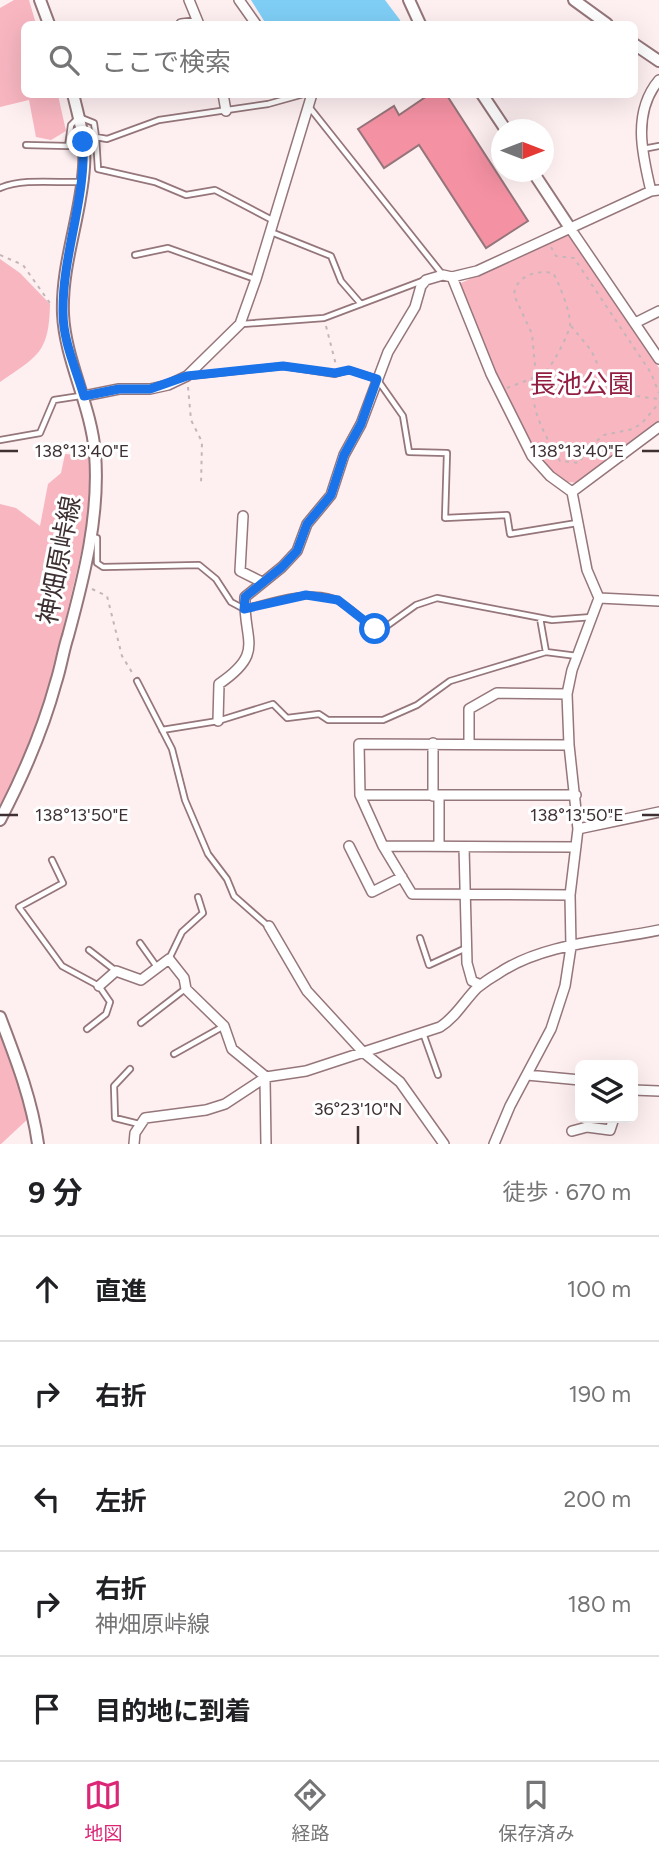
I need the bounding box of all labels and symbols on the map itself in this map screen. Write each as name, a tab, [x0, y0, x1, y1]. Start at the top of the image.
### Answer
north arrow	[491, 119, 554, 182]
route end	[67, 126, 98, 157]
park label: 長池公園	[530, 368, 634, 400]
text: 138°13'40"E	[35, 440, 129, 462]
text: 138°13'40"E	[530, 440, 624, 462]
street label: 神畑原峠線	[31, 493, 87, 627]
route start	[359, 613, 390, 644]
text: 138°13'50"E	[35, 804, 129, 826]
text: 138°13'50"E	[530, 804, 624, 826]
text: 36°23'10"N	[314, 1098, 402, 1120]

